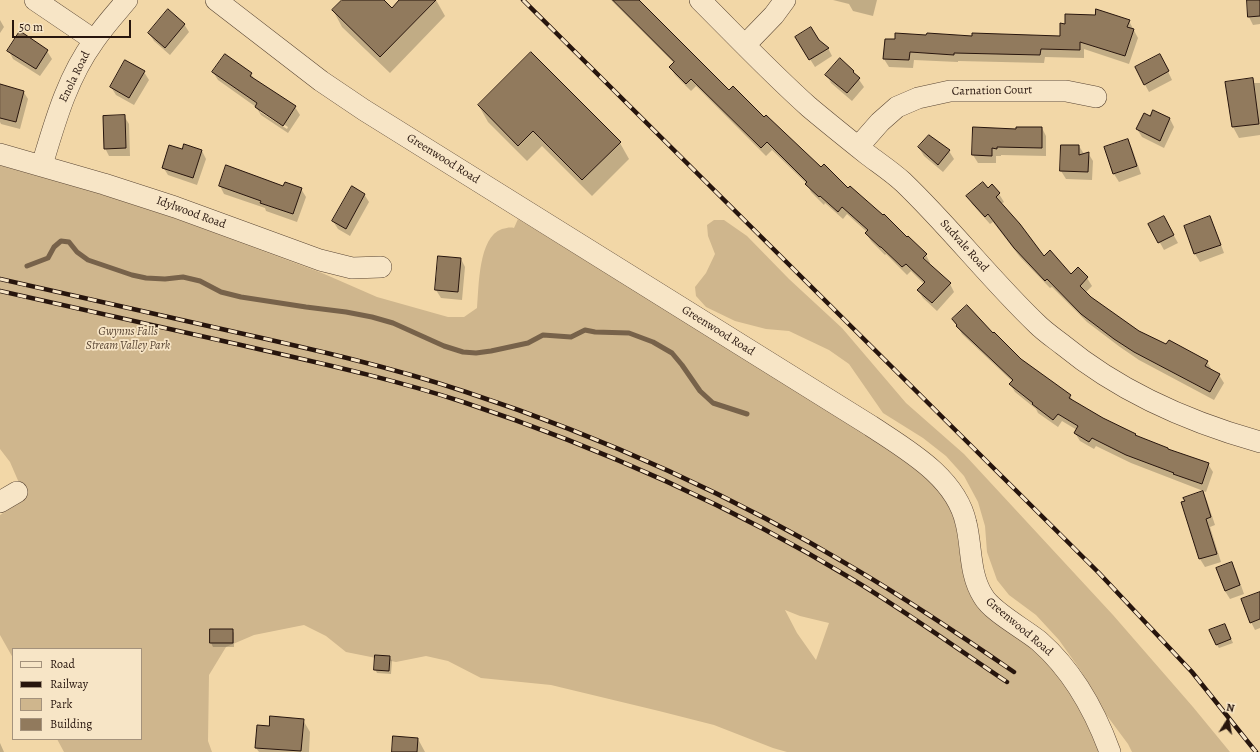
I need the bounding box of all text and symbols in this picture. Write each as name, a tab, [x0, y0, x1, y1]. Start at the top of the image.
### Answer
scale bar	[14, 12, 133, 38]
text: 50 m	[19, 19, 43, 35]
street label: Enola Road	[56, 49, 94, 105]
street label: Carnation Court	[952, 83, 1032, 99]
street label: Greenwood Road	[404, 131, 482, 187]
street label: Idylwood Road	[154, 194, 228, 232]
street label: Sudvale Road	[937, 217, 991, 275]
street label: Greenwood Road	[679, 303, 757, 359]
park label: Gwynns Falls Stream Valley Park	[86, 325, 170, 353]
street label: Greenwood Road	[982, 595, 1056, 659]
legend	[12, 648, 142, 740]
text: Road	[50, 656, 75, 672]
text: Railway	[50, 676, 88, 692]
text: Park	[50, 696, 73, 712]
north arrow	[1208, 700, 1248, 740]
text: N	[1225, 700, 1236, 716]
text: Building	[50, 716, 92, 732]

